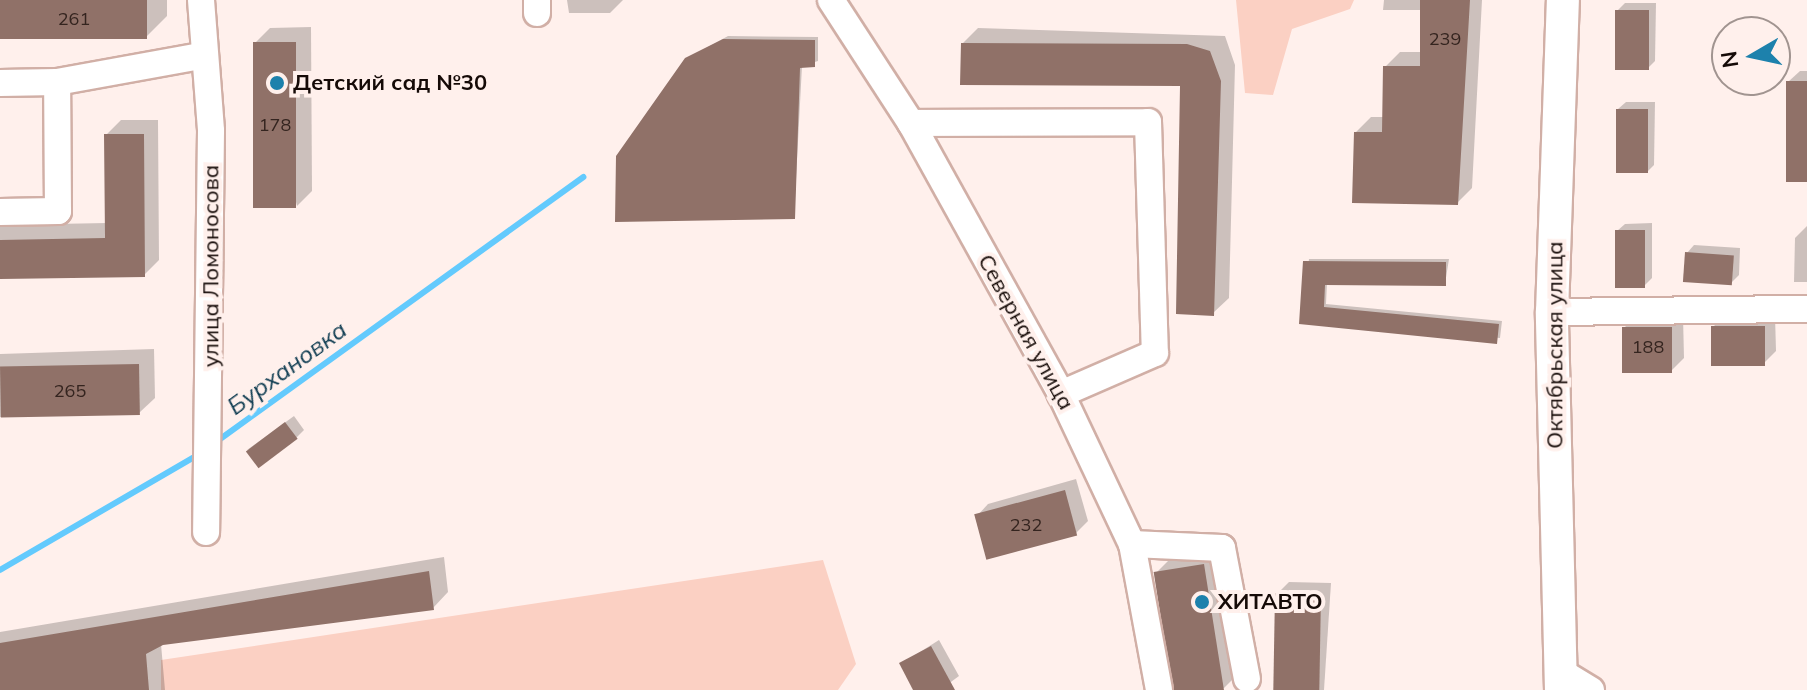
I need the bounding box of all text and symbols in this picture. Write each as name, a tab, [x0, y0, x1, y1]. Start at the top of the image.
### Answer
house number: 261	[58, 8, 90, 30]
north arrow	[1711, 16, 1791, 96]
house number: 239	[1429, 28, 1461, 50]
text: N	[1714, 49, 1744, 70]
place label: Детский сад №30	[293, 70, 487, 96]
marker: Детский сад №30	[268, 74, 286, 92]
house number: 178	[259, 114, 291, 136]
street label: улица Ломоносова	[198, 165, 224, 367]
street label: Октябрьская улица	[1542, 241, 1568, 449]
street label: Северная улица	[972, 250, 1080, 414]
water label: Бурхановка	[222, 315, 352, 421]
house number: 188	[1632, 336, 1664, 358]
house number: 265	[54, 380, 86, 402]
house number: 232	[1010, 514, 1042, 536]
place label: ХИТАВТО	[1218, 589, 1323, 615]
marker: ХИТАВТО	[1193, 593, 1211, 611]

